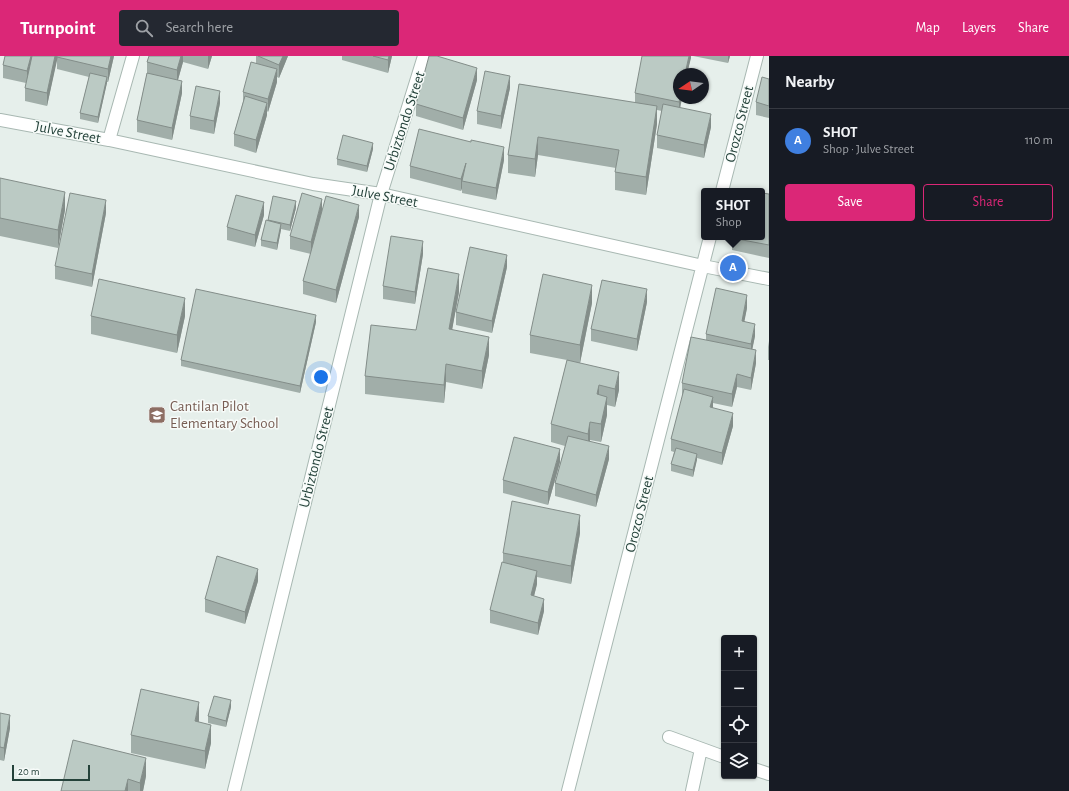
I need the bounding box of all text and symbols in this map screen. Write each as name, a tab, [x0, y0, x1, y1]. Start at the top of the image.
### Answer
search box	[119, 10, 399, 46]
icon: search	[133, 17, 155, 39]
text: Turnpoint	[20, 19, 95, 38]
text: Search here	[165, 20, 233, 35]
text: Map	[915, 21, 940, 35]
text: Layers	[962, 21, 996, 35]
text: Share	[1018, 21, 1049, 35]
north arrow	[673, 68, 709, 104]
street label: Urbiztondo Street	[381, 69, 428, 173]
text: Nearby	[785, 73, 835, 90]
street label: Orozco Street	[723, 84, 756, 164]
street label: Julve Street	[34, 119, 102, 146]
text: SHOT	[823, 125, 858, 140]
text: A	[794, 134, 802, 147]
text: 110 m	[1025, 134, 1053, 147]
text: Shop · Julve Street	[823, 143, 914, 156]
street label: Julve Street	[351, 183, 419, 210]
button: Save	[785, 184, 915, 221]
button: Share	[923, 184, 1053, 221]
popup	[701, 188, 765, 240]
text: SHOT	[716, 198, 750, 213]
text: Shop	[716, 216, 742, 229]
pin: A	[720, 253, 746, 283]
your location	[311, 367, 331, 387]
place label: Cantilan Pilot Elementary School	[170, 399, 279, 431]
school or university icon: Cantilan Pilot Elementary School	[147, 405, 167, 425]
street label: Urbiztondo Street	[297, 405, 336, 509]
street label: Orozco Street	[623, 474, 656, 554]
map controls	[721, 635, 757, 779]
button: +	[721, 635, 757, 671]
button: −	[721, 671, 757, 707]
button: locate	[721, 707, 757, 743]
button: layers	[721, 743, 757, 779]
scale bar	[12, 763, 90, 782]
text: 20 m	[18, 766, 39, 777]

